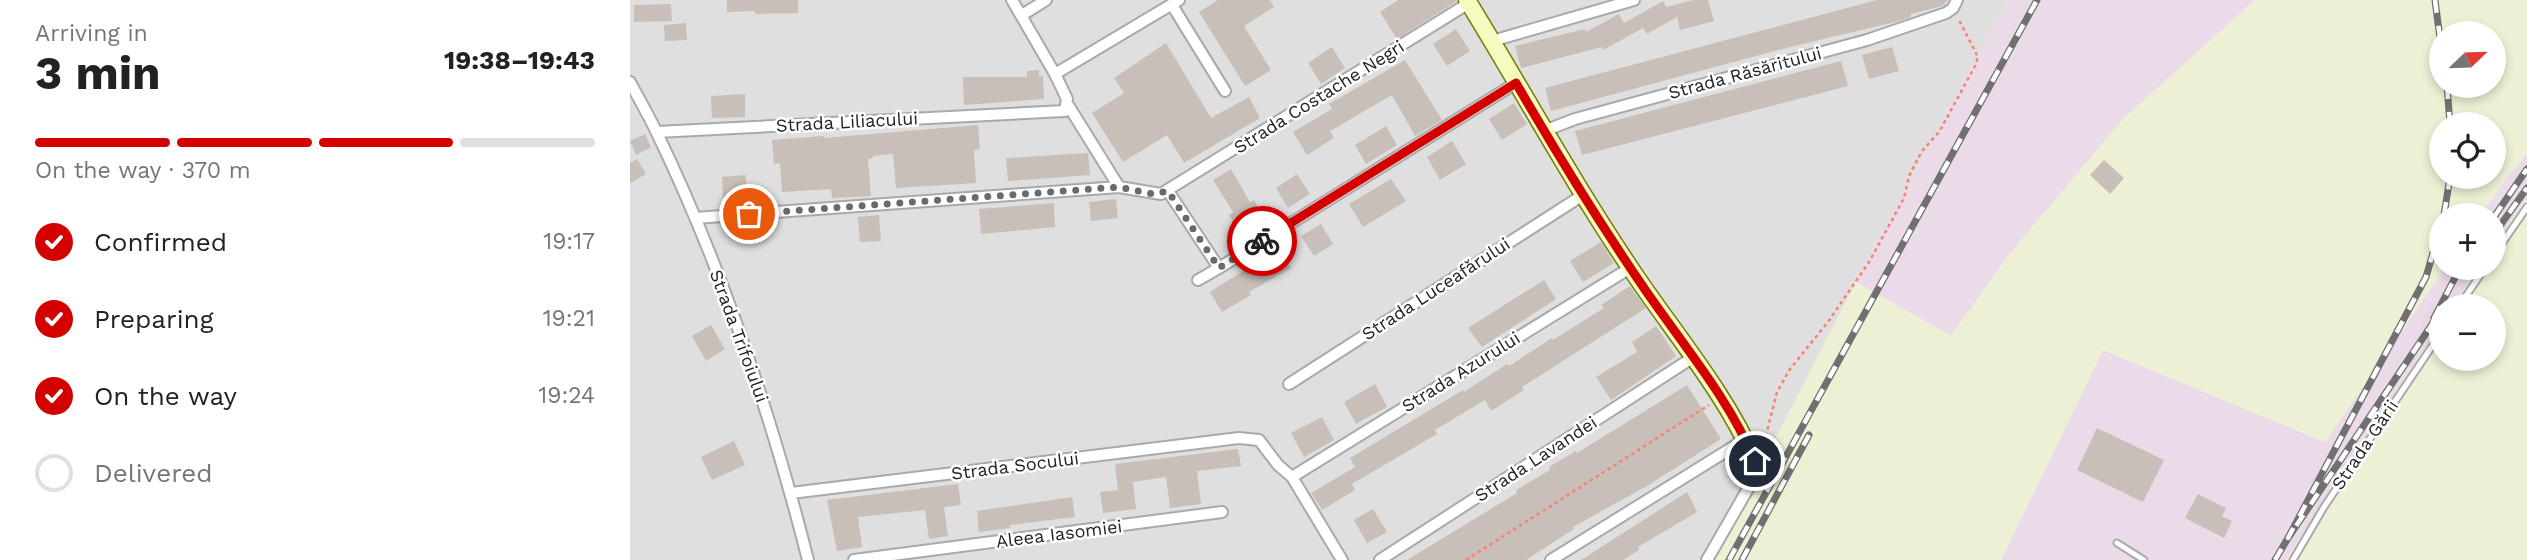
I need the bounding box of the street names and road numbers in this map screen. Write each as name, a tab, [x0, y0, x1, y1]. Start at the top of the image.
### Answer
street label: Strada Costache Negri	[1230, 36, 1408, 158]
street label: Strada Răsăritului	[1666, 42, 1824, 103]
street label: Strada Liliacului	[775, 107, 919, 136]
street label: Strada Luceafǎrului	[1358, 233, 1514, 344]
street label: Strada Trifoiului	[706, 267, 773, 405]
street label: Strada Azurului	[1398, 327, 1524, 416]
street label: Strada Gării	[2327, 396, 2402, 494]
street label: Strada Lavandei	[1471, 411, 1601, 506]
street label: Strada Socului	[950, 447, 1080, 484]
street label: Aleea Iasomiei	[995, 515, 1123, 552]

